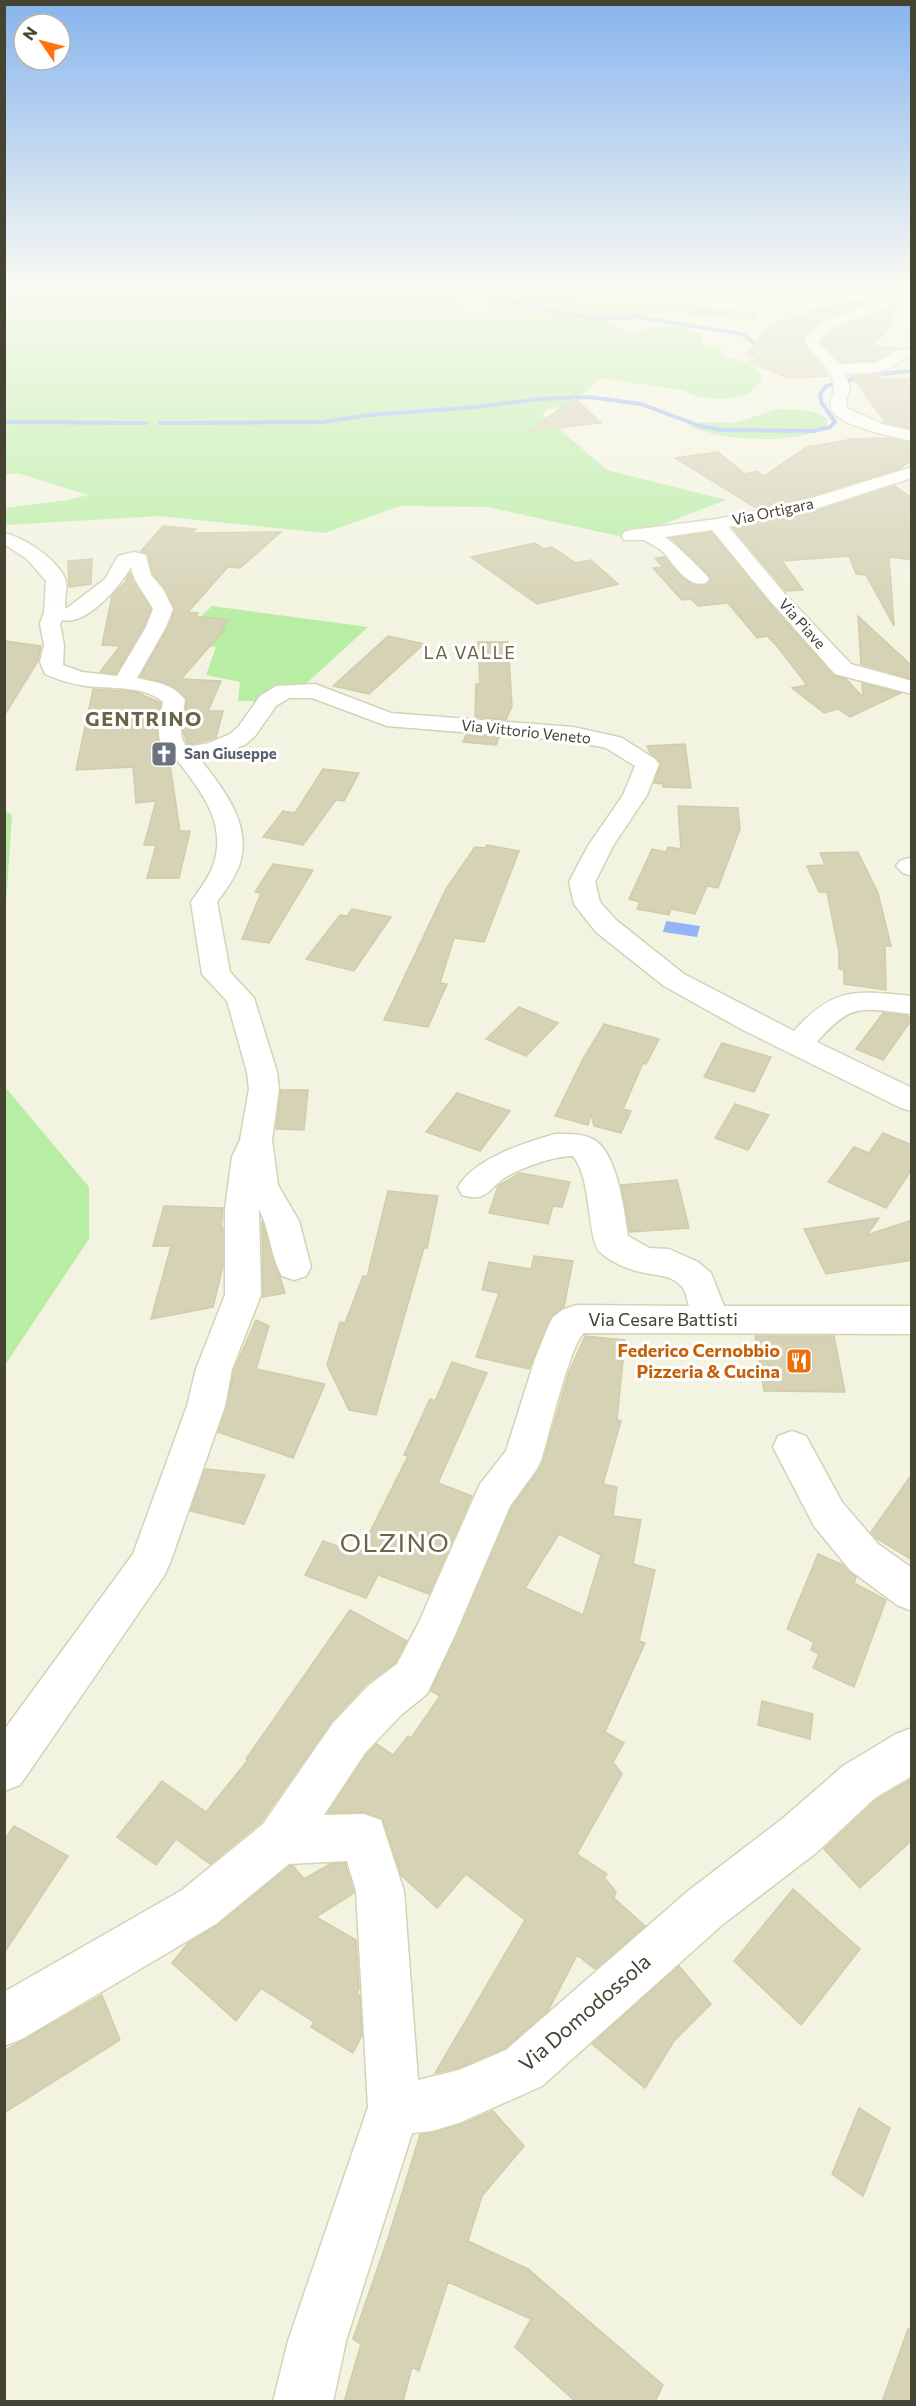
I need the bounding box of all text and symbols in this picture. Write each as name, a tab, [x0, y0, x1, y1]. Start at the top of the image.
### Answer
north arrow	[12, 12, 72, 72]
text: N	[18, 23, 41, 43]
street label: Via Ortigara	[730, 494, 815, 528]
street label: Via Piave	[776, 595, 830, 652]
district label: LA VALLE	[424, 641, 516, 663]
district label: GENTRINO	[85, 706, 203, 730]
street label: Via Vittorio Veneto	[460, 715, 592, 747]
church icon: San Giuseppe	[149, 739, 179, 769]
place label: San Giuseppe	[184, 744, 277, 762]
street label: Via Cesare Battisti	[588, 1308, 738, 1330]
place label: Federico Cernobbio Pizzeria & Cucina	[618, 1339, 780, 1382]
restaurant icon: Federico Cernobbio Pizzeria & Cucina	[784, 1346, 814, 1376]
district label: OLZINO	[340, 1526, 450, 1557]
street label: Via Domodossola	[513, 1948, 655, 2076]

